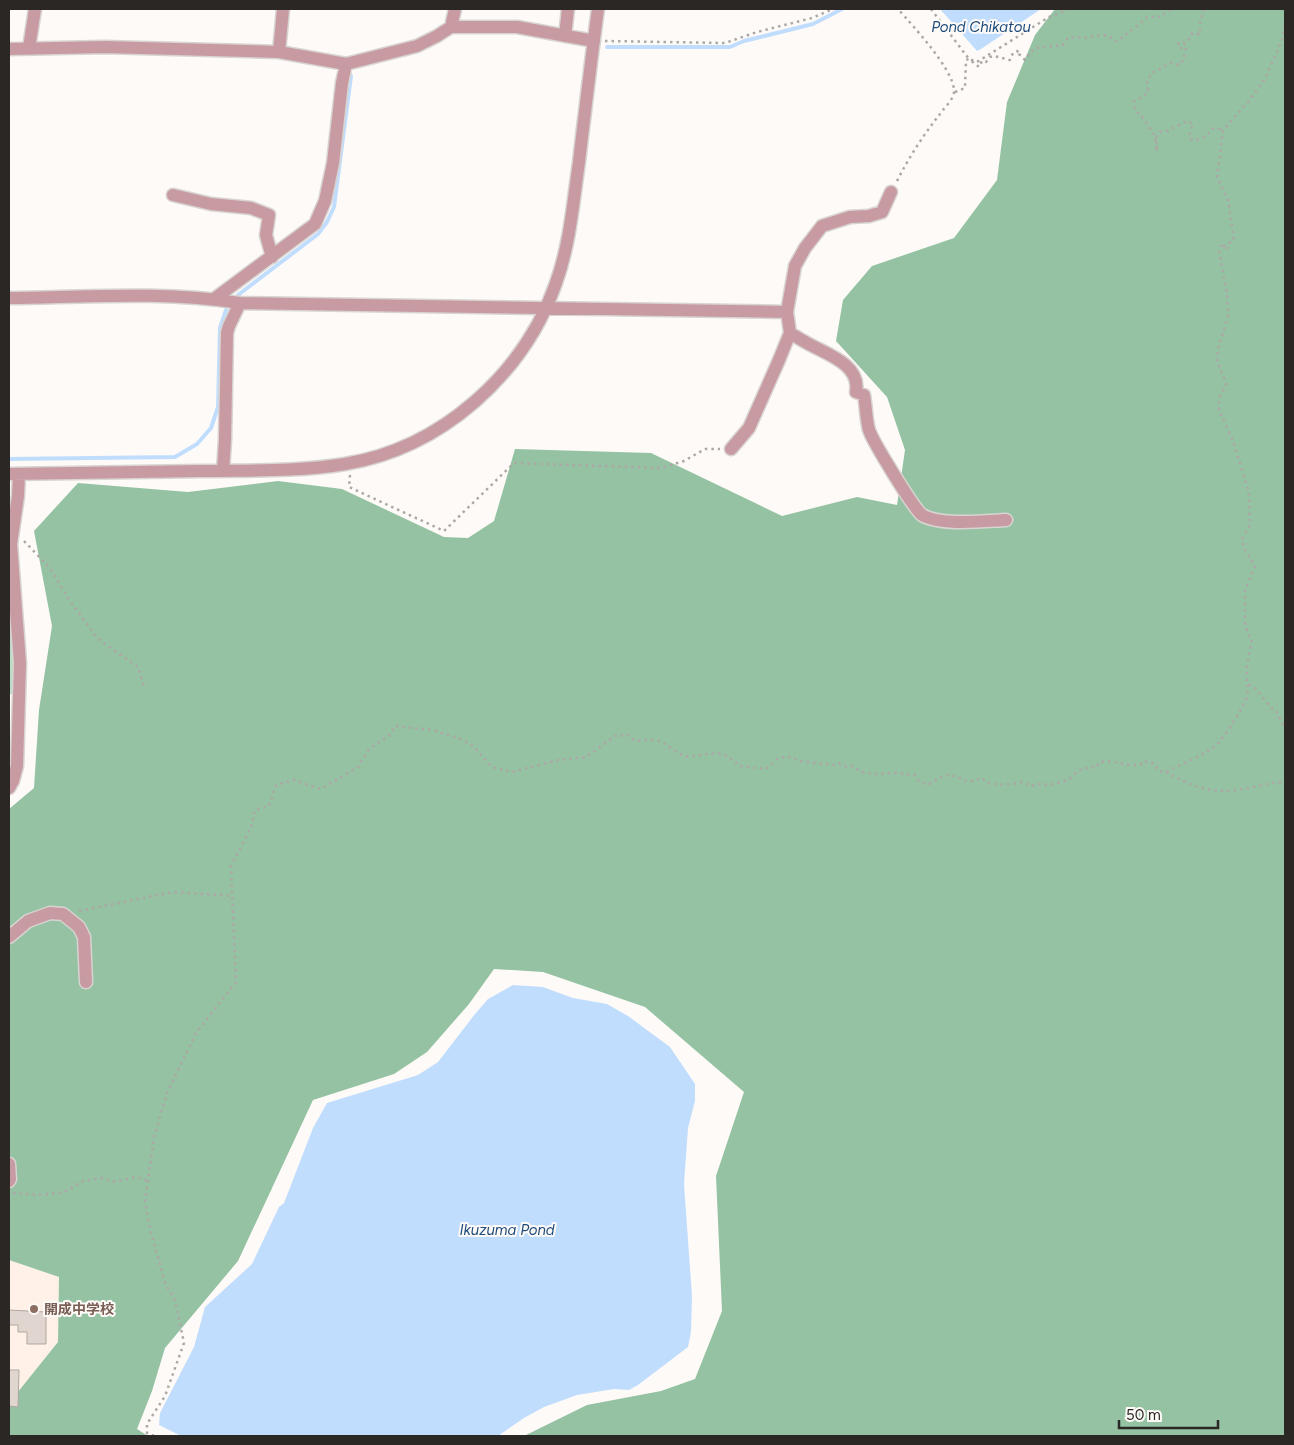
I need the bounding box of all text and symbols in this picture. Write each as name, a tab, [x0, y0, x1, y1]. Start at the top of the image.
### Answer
water label: Pond Chikatou	[931, 18, 1031, 36]
water label: Ikuzuma Pond	[459, 1221, 555, 1239]
place label: 開成中学校	[44, 1301, 114, 1318]
marker: 開成中学校	[28, 1303, 40, 1315]
scale bar	[1119, 1398, 1218, 1430]
text: 50 m	[1126, 1406, 1161, 1424]

